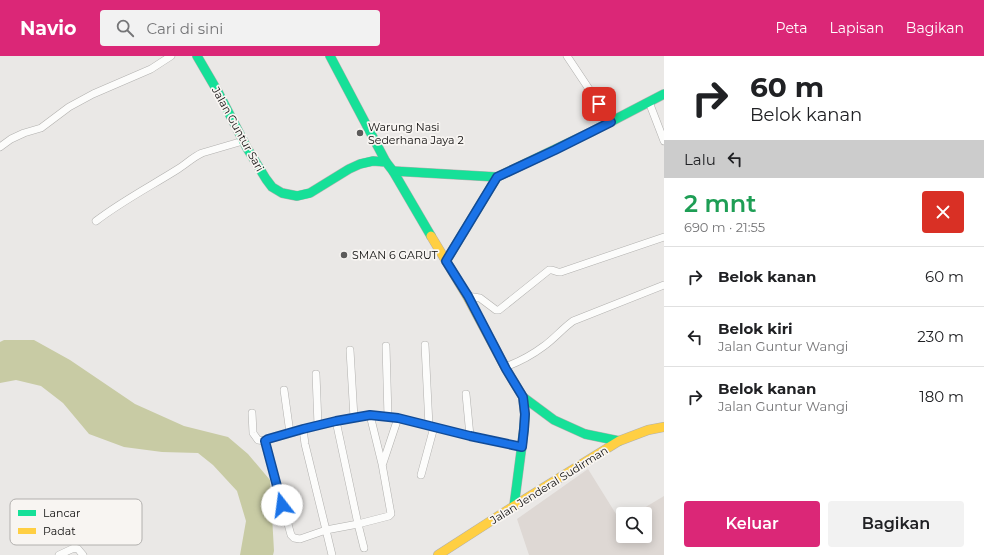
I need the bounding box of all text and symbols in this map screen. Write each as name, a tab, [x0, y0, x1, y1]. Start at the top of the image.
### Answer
search box	[100, 10, 380, 46]
text: Navio	[20, 17, 76, 40]
icon: search	[114, 17, 136, 39]
text: Cari di sini	[146, 19, 223, 38]
text: Peta	[776, 19, 808, 37]
text: Lapisan	[830, 19, 884, 37]
text: Bagikan	[906, 19, 964, 37]
text: 60 m	[750, 70, 824, 104]
icon: right	[684, 72, 736, 124]
street label: Jalan Guntur Sari	[208, 83, 267, 174]
pin	[582, 87, 616, 121]
icon: arrive	[588, 93, 610, 115]
text: Belok kanan	[750, 104, 862, 126]
place label: Warung Nasi Sederhana Jaya 2	[368, 120, 464, 147]
marker: Warung Nasi Sederhana Jaya 2	[355, 128, 365, 138]
icon: left	[724, 148, 746, 170]
text: Lalu	[684, 150, 716, 169]
text: 2 mnt	[684, 189, 756, 218]
button: close	[922, 191, 964, 233]
text: 690 m · 21:55	[684, 219, 765, 235]
place label: SMAN 6 GARUT	[352, 248, 438, 262]
marker: SMAN 6 GARUT	[339, 250, 349, 260]
icon: right	[684, 266, 706, 288]
text: Belok kanan	[718, 267, 816, 286]
text: 60 m	[925, 267, 964, 286]
text: Belok kiri	[718, 319, 793, 338]
icon: left	[684, 326, 706, 348]
text: 230 m	[917, 327, 964, 346]
text: Jalan Guntur Wangi	[718, 338, 848, 354]
text: Belok kanan	[718, 379, 816, 398]
icon: right	[684, 386, 706, 408]
text: 180 m	[919, 387, 964, 406]
text: Jalan Guntur Wangi	[718, 398, 848, 414]
street label: Jalan Jenderal Sudirman	[487, 443, 610, 528]
position arrow	[261, 484, 303, 526]
legend	[10, 499, 142, 545]
button: Keluar	[684, 501, 820, 547]
button: Bagikan	[828, 501, 964, 547]
text: Lancar	[43, 506, 81, 520]
map controls	[616, 507, 652, 543]
button: search	[616, 507, 652, 543]
text: Padat	[43, 524, 76, 538]

